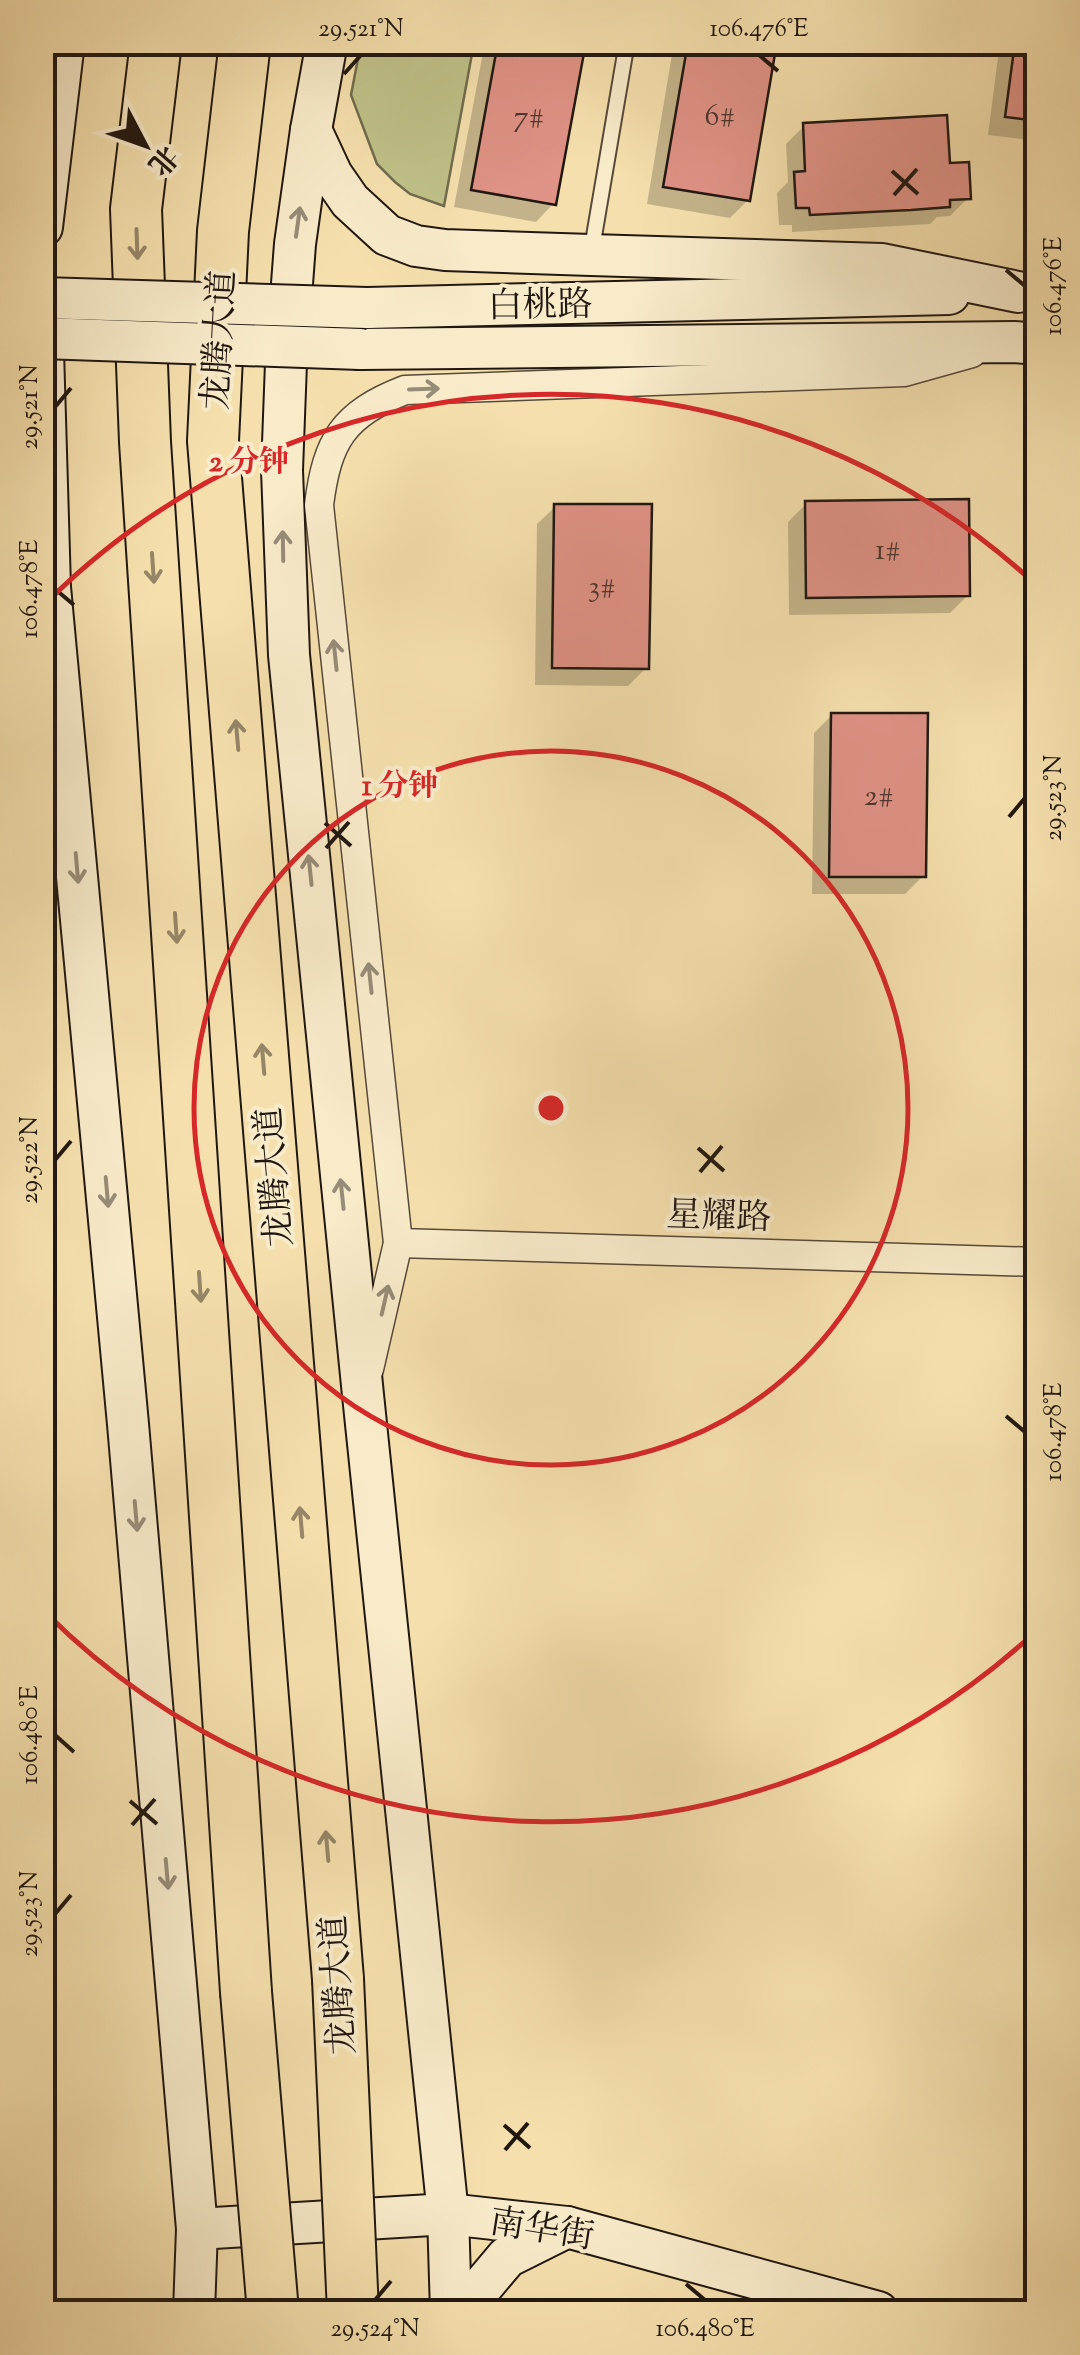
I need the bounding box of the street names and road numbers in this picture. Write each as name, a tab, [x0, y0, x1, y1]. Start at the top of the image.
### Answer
street label: 龙腾大道	[192, 269, 251, 411]
street label: 白桃路	[487, 281, 593, 334]
street label: 龙腾大道	[245, 1105, 308, 1249]
street label: 星耀路	[666, 1191, 772, 1246]
street label: 龙腾大道	[310, 1913, 371, 2056]
street label: 南华街	[486, 2198, 597, 2265]

